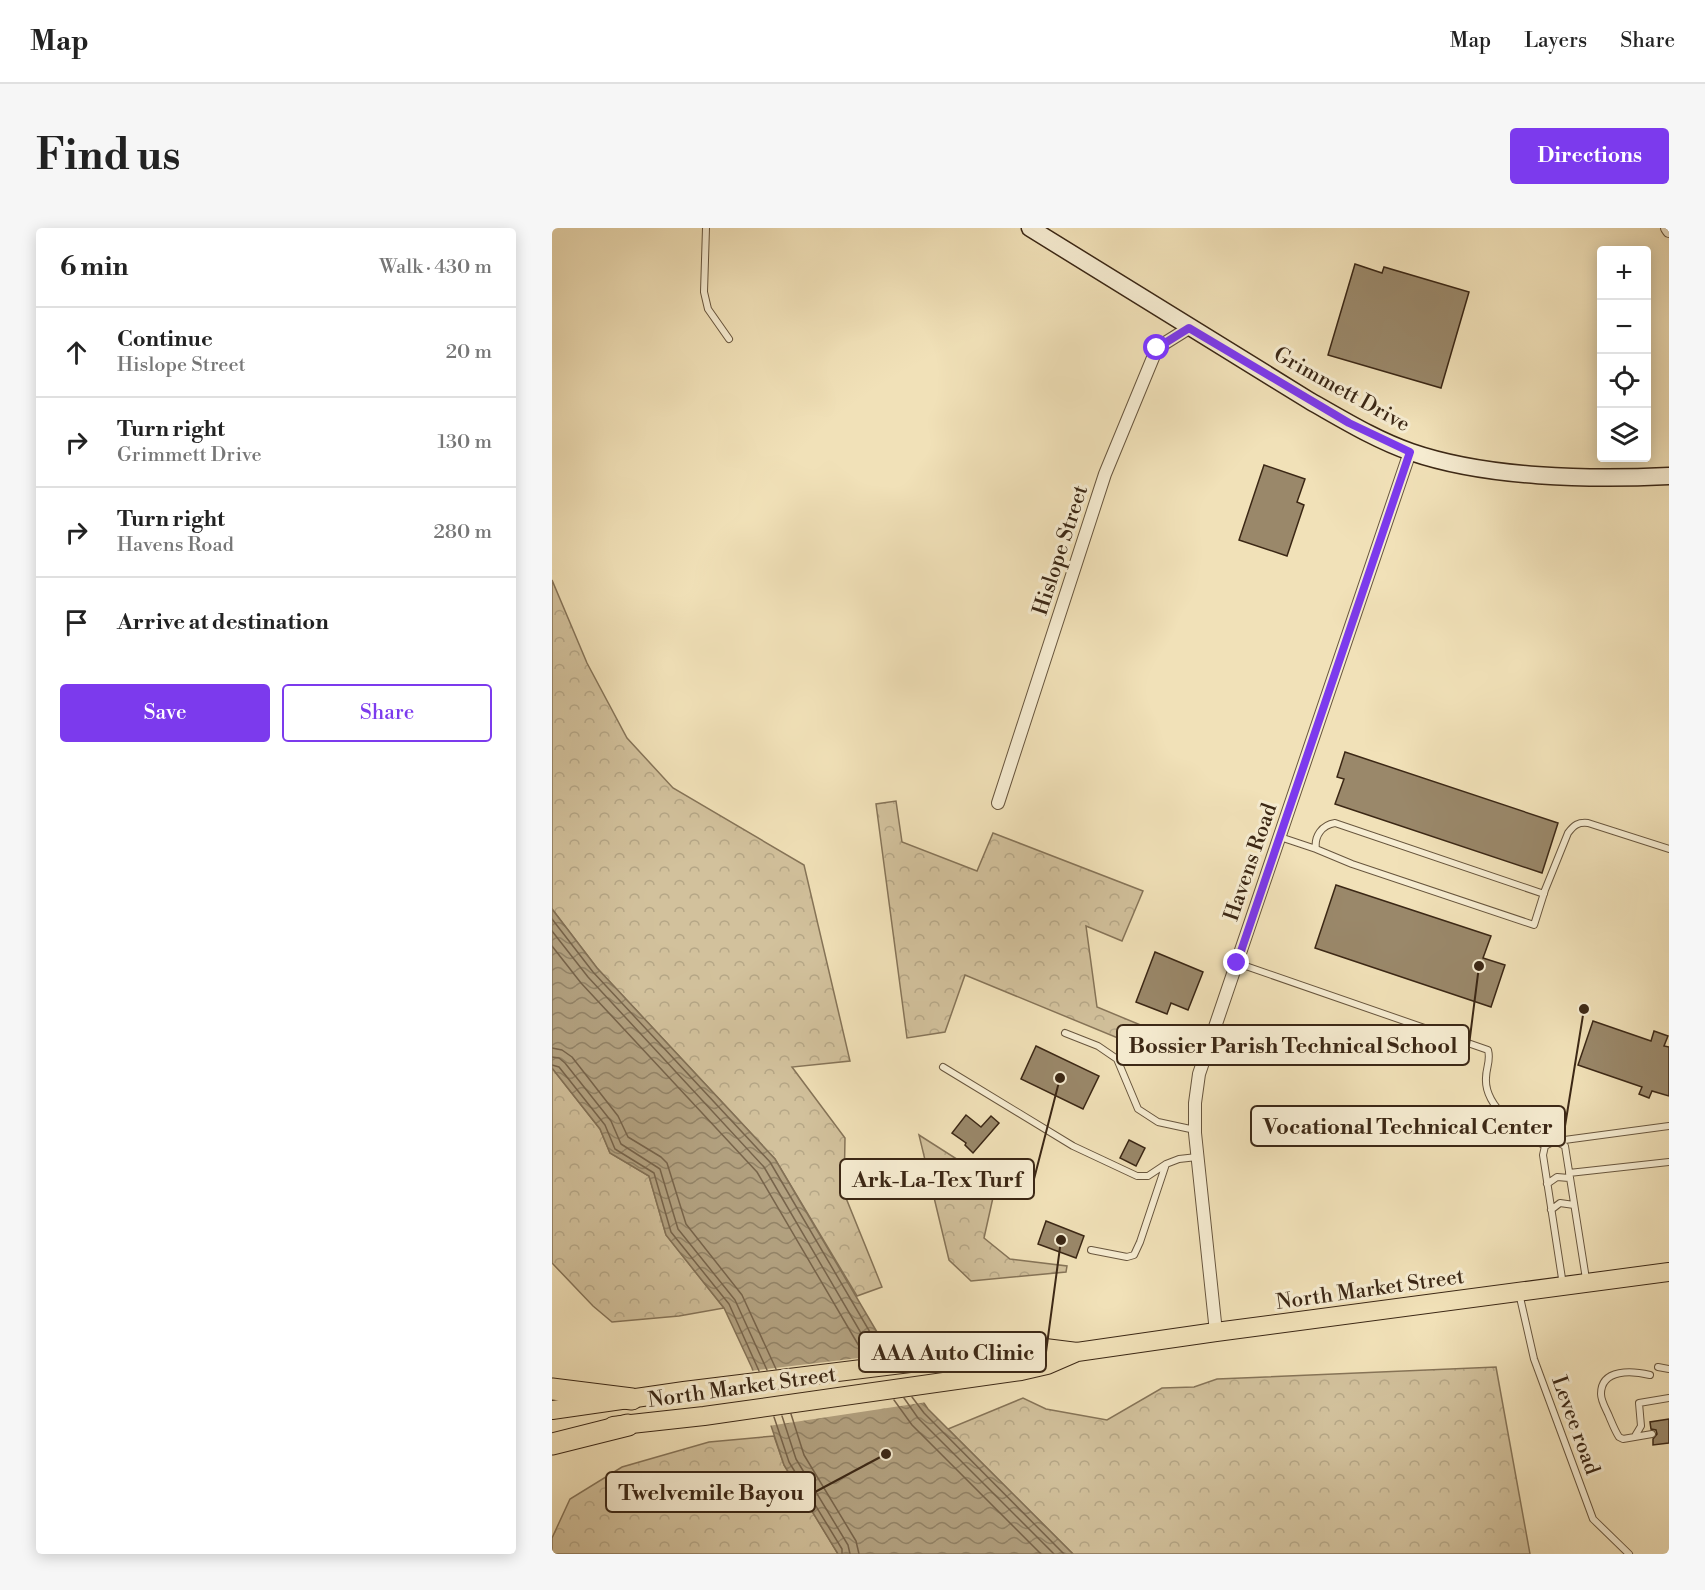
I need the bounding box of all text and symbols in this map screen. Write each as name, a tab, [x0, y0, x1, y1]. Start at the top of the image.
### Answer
text: Map	[30, 24, 89, 59]
text: Map	[1450, 28, 1491, 54]
text: Layers	[1524, 28, 1587, 54]
text: Share	[1620, 28, 1675, 54]
button: Directions	[1510, 128, 1669, 184]
text: Find us	[36, 130, 180, 183]
map controls	[1597, 246, 1651, 462]
button: +	[1597, 246, 1651, 300]
text: 6 min	[60, 251, 128, 283]
text: Walk · 430 m	[379, 255, 492, 280]
button: −	[1597, 300, 1651, 354]
text: Continue	[117, 326, 213, 353]
route start	[1143, 334, 1169, 360]
icon: ahead	[60, 336, 93, 369]
text: 20 m	[446, 340, 492, 365]
street label: Grimmett Drive	[1269, 342, 1414, 438]
text: Hislope Street	[117, 353, 246, 378]
button: locate	[1597, 354, 1651, 408]
button: layers	[1597, 408, 1651, 462]
text: Turn right	[117, 416, 225, 443]
icon: right	[60, 426, 93, 459]
text: 130 m	[437, 430, 492, 455]
text: Grimmett Drive	[117, 443, 262, 468]
street label: Hislope Street	[1028, 482, 1094, 619]
text: Turn right	[117, 506, 225, 533]
icon: right	[60, 516, 93, 549]
text: 280 m	[433, 520, 492, 545]
text: Havens Road	[117, 533, 234, 558]
icon: arrive	[60, 606, 93, 639]
text: Arrive at destination	[117, 609, 329, 636]
button: Save	[60, 684, 270, 742]
button: Share	[282, 684, 492, 742]
street label: Havens Road	[1219, 800, 1283, 925]
route end	[1223, 949, 1249, 975]
callout: Bossier Parish Technical School	[1117, 1025, 1469, 1065]
text: Bossier Parish Technical School	[1129, 1033, 1457, 1060]
callout: Vocational Technical Center	[1251, 1106, 1565, 1146]
text: Vocational Technical Center	[1262, 1114, 1553, 1141]
callout: Ark-La-Tex Turf	[840, 1159, 1034, 1199]
text: Ark-La-Tex Turf	[851, 1167, 1025, 1194]
street label: North Market Street	[1274, 1264, 1466, 1316]
callout: AAA Auto Clinic	[859, 1332, 1046, 1372]
text: AAA Auto Clinic	[871, 1340, 1034, 1367]
street label: North Market Street	[646, 1362, 838, 1414]
street label: Levee road	[1545, 1372, 1605, 1478]
callout: Twelvemile Bayou	[606, 1472, 815, 1512]
text: Twelvemile Bayou	[618, 1480, 804, 1507]

